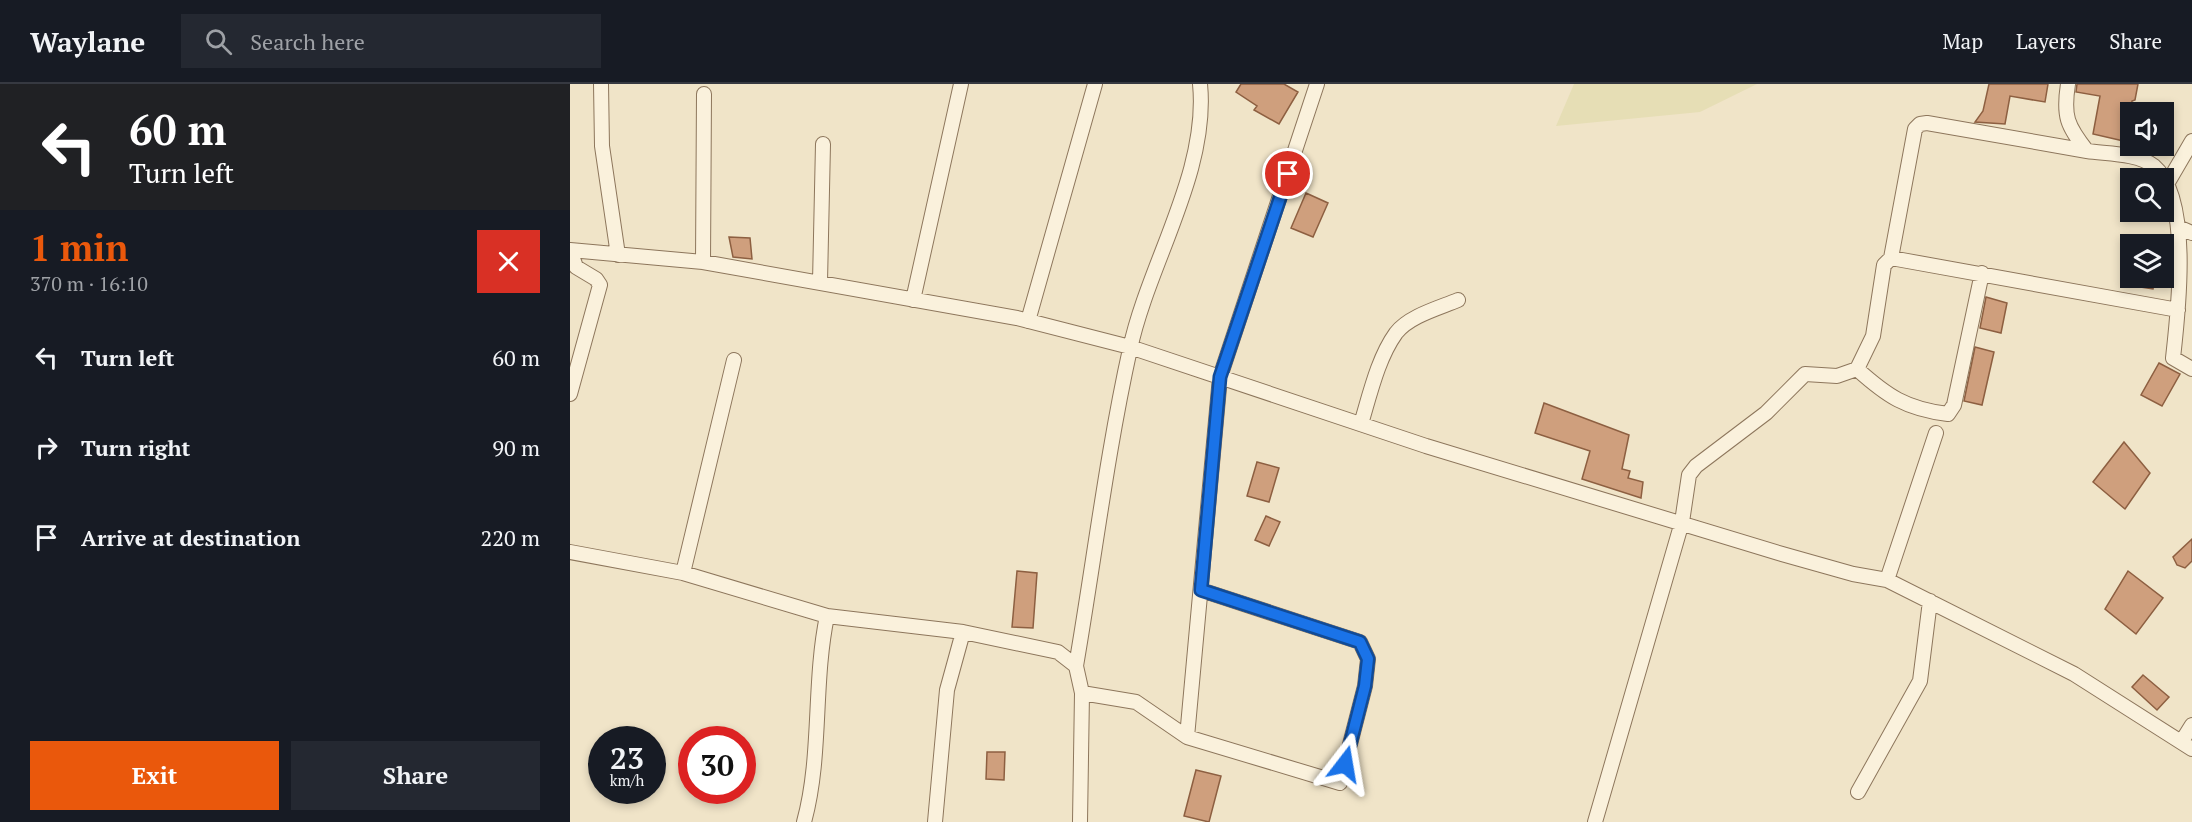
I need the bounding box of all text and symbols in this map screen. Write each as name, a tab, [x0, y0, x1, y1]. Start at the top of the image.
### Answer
search box	[181, 14, 601, 68]
text: Waylane	[30, 23, 145, 60]
icon: search	[202, 25, 235, 58]
text: Search here	[250, 27, 365, 56]
text: Map	[1942, 27, 1983, 55]
text: Layers	[2016, 27, 2076, 55]
text: Share	[2109, 27, 2162, 55]
text: 60 m	[129, 101, 227, 157]
map controls	[2120, 102, 2174, 288]
button: sound	[2120, 102, 2174, 156]
icon: left	[30, 108, 108, 186]
pin	[1262, 148, 1313, 199]
text: Turn left	[129, 155, 234, 191]
icon: arrive	[1271, 157, 1304, 190]
button: search	[2120, 168, 2174, 222]
text: 1 min	[30, 224, 128, 271]
button: close	[477, 230, 540, 293]
button: layers	[2120, 234, 2174, 288]
text: 370 m · 16:10	[30, 270, 148, 297]
icon: left	[30, 341, 63, 374]
text: Turn left	[81, 343, 174, 372]
text: 60 m	[492, 343, 540, 372]
icon: right	[30, 431, 63, 464]
text: Turn right	[81, 433, 190, 462]
text: 90 m	[492, 433, 540, 462]
icon: arrive	[30, 521, 63, 554]
text: Arrive at destination	[81, 523, 300, 552]
text: 220 m	[480, 523, 540, 552]
speed limit sign: 30	[678, 726, 756, 804]
position arrow	[1313, 732, 1377, 796]
text: 23	[610, 738, 644, 778]
button: Exit	[30, 741, 279, 810]
button: Share	[291, 741, 540, 810]
text: km/h	[610, 770, 644, 790]

